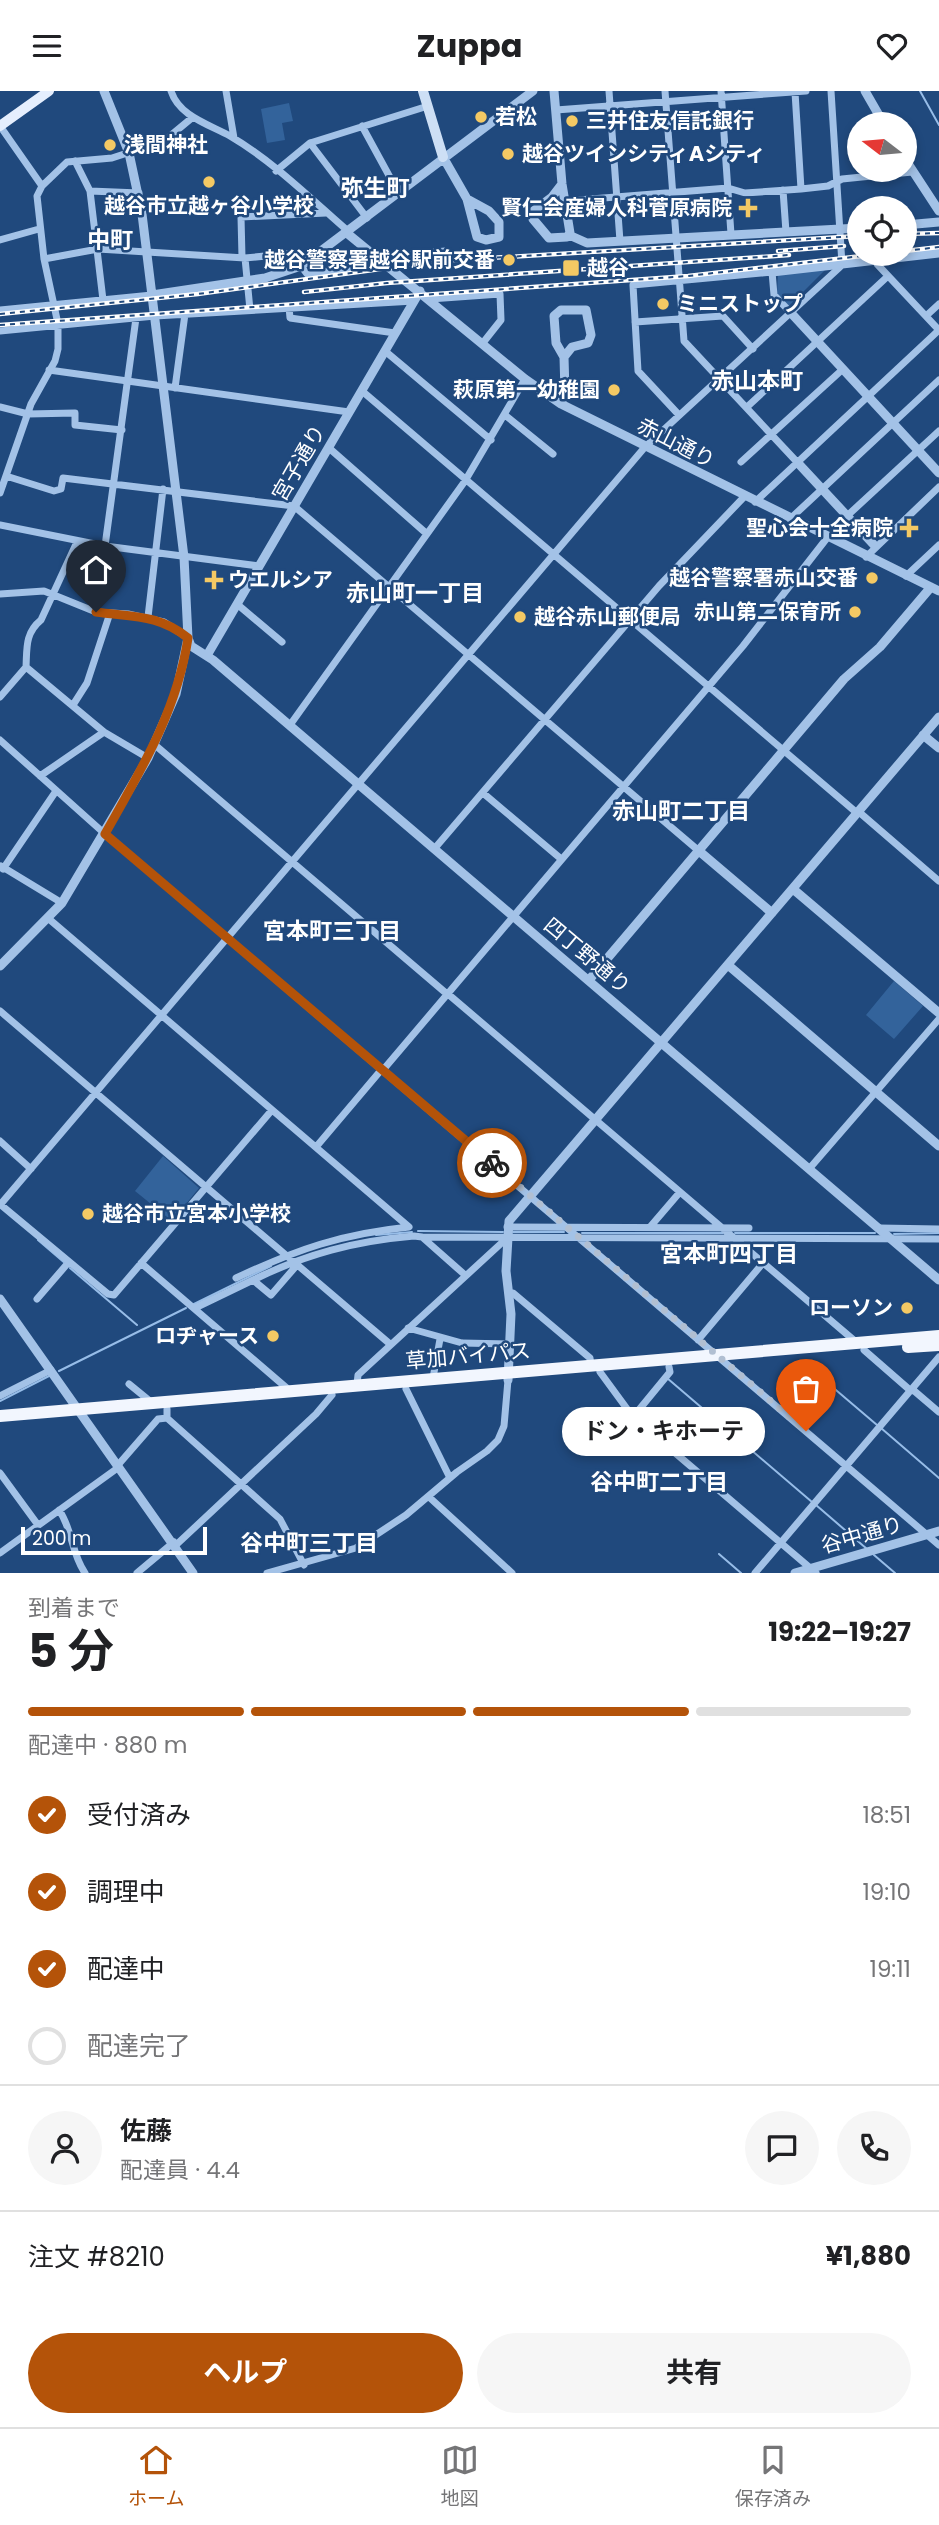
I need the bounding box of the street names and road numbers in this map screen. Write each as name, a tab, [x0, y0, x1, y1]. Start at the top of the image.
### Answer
street label: 赤山通り	[632, 411, 720, 475]
street label: 宮子通り	[265, 419, 332, 506]
street label: 四丁野通り	[538, 911, 637, 1000]
street label: 草加バイパス	[404, 1336, 532, 1375]
street label: 谷中通り	[817, 1509, 906, 1560]

